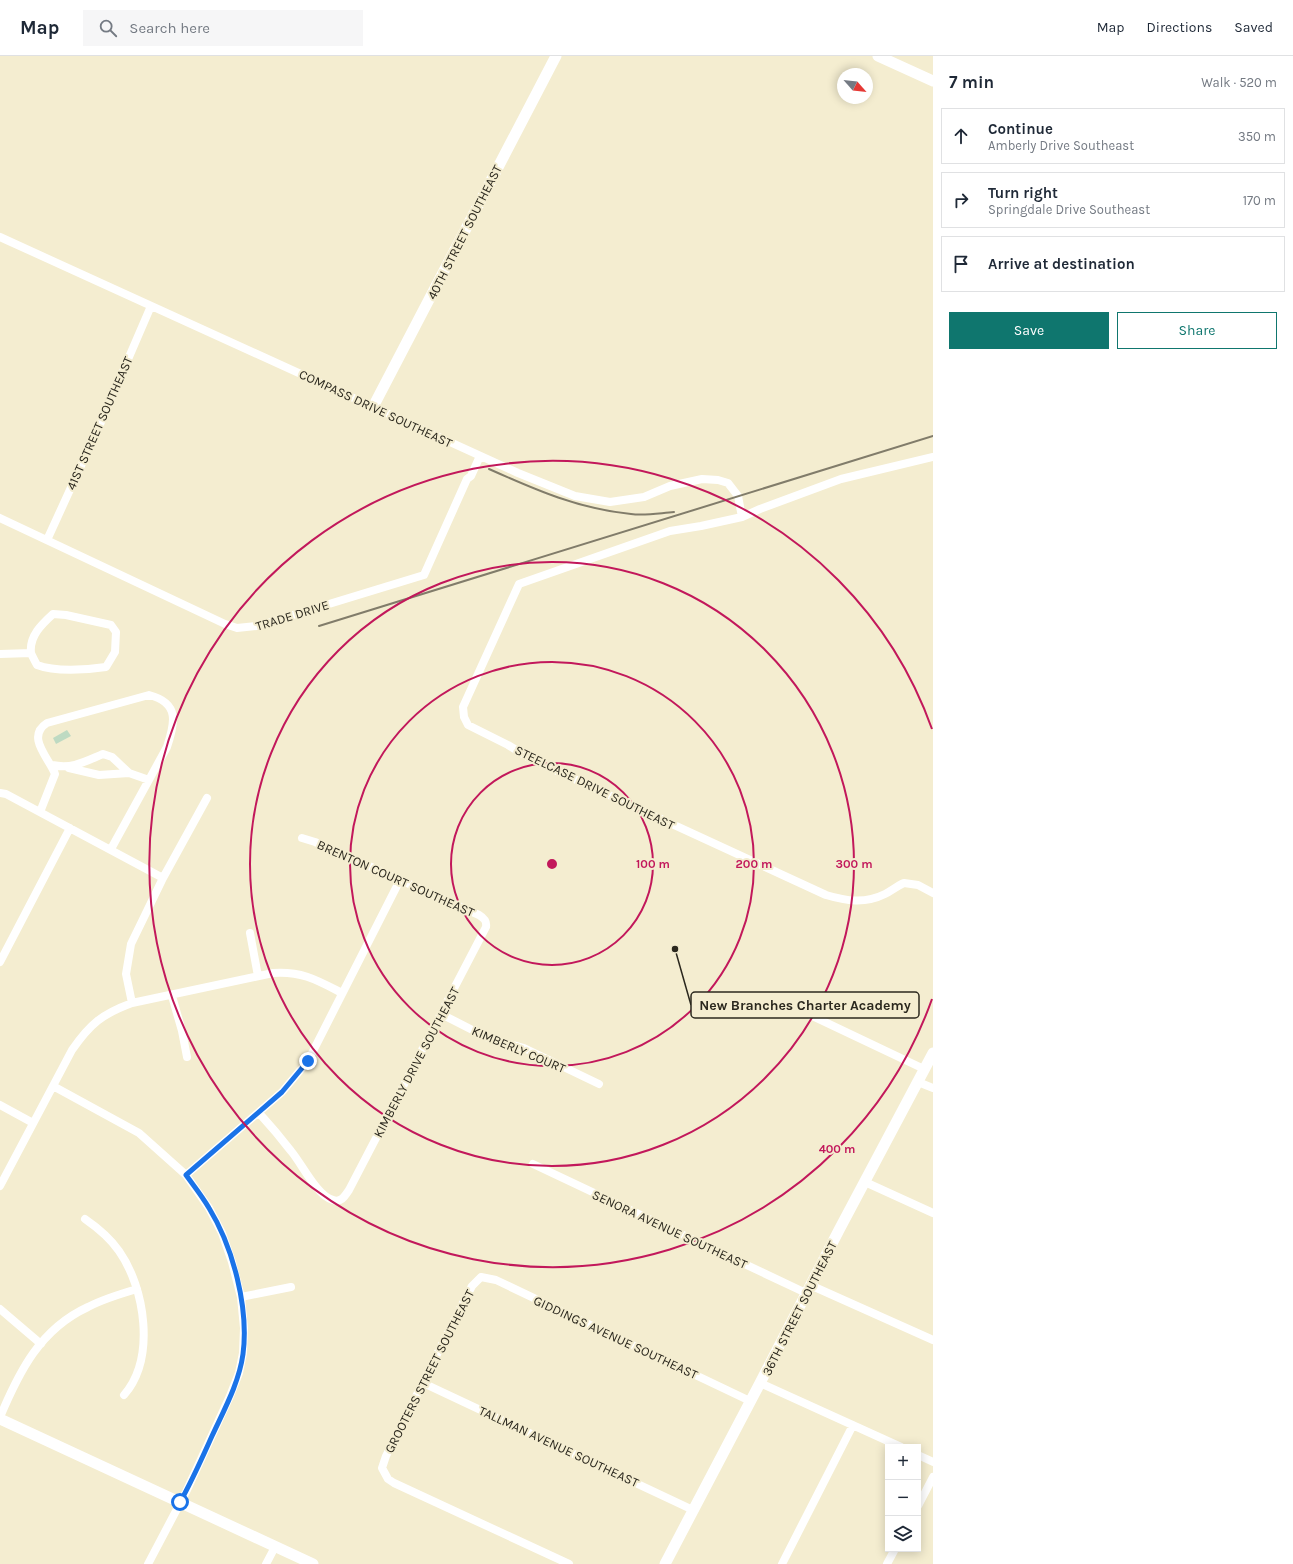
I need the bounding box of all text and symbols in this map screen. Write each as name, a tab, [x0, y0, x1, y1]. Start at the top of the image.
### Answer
search box	[83, 10, 363, 46]
text: Map	[20, 17, 59, 39]
icon: search	[97, 17, 119, 39]
text: Search here	[129, 19, 210, 37]
text: Map	[1097, 19, 1125, 36]
text: Directions	[1147, 19, 1212, 36]
text: Saved	[1234, 19, 1273, 36]
north arrow	[837, 68, 873, 104]
text: 7 min	[949, 72, 994, 92]
text: Walk · 520 m	[1201, 75, 1277, 90]
text: Continue	[988, 120, 1053, 138]
icon: ahead	[950, 125, 972, 147]
text: 350 m	[1238, 129, 1276, 144]
text: Amberly Drive Southeast	[988, 138, 1134, 153]
street label: 40TH STREET SOUTHEAST	[424, 162, 505, 302]
text: Turn right	[988, 184, 1058, 202]
icon: right	[950, 189, 972, 211]
text: 170 m	[1243, 193, 1276, 208]
text: Springdale Drive Southeast	[988, 202, 1150, 217]
icon: arrive	[950, 253, 972, 275]
text: Arrive at destination	[988, 255, 1135, 273]
button: Save	[949, 312, 1109, 349]
button: Share	[1117, 312, 1277, 349]
street label: 41ST STREET SOUTHEAST	[63, 354, 136, 492]
street label: COMPASS DRIVE SOUTHEAST	[297, 366, 455, 451]
street label: TRADE DRIVE	[254, 597, 331, 634]
street label: STEELCASE DRIVE SOUTHEAST	[513, 742, 677, 833]
street label: BRENTON COURT SOUTHEAST	[315, 837, 477, 920]
centre of rings	[545, 857, 559, 871]
text: 100 m	[636, 857, 670, 871]
text: 200 m	[736, 857, 772, 871]
text: 300 m	[835, 857, 873, 871]
street label: KIMBERLY DRIVE SOUTHEAST	[370, 984, 463, 1140]
callout: New Branches Charter Academy	[691, 992, 919, 1018]
text: New Branches Charter Academy	[699, 997, 911, 1014]
street label: KIMBERLY COURT	[470, 1023, 568, 1076]
route end	[299, 1052, 317, 1070]
text: 400 m	[819, 1142, 855, 1156]
street label: SENORA AVENUE SOUTHEAST	[590, 1187, 750, 1272]
street label: 36TH STREET SOUTHEAST	[759, 1238, 840, 1378]
street label: GROOTERS STREET SOUTHEAST	[382, 1287, 478, 1455]
street label: GIDDINGS AVENUE SOUTHEAST	[531, 1293, 701, 1382]
street label: TALLMAN AVENUE SOUTHEAST	[476, 1403, 642, 1490]
map controls	[885, 1444, 921, 1552]
button: +	[885, 1444, 921, 1480]
button: −	[885, 1480, 921, 1516]
route start	[171, 1493, 189, 1511]
button: layers	[885, 1516, 921, 1552]

